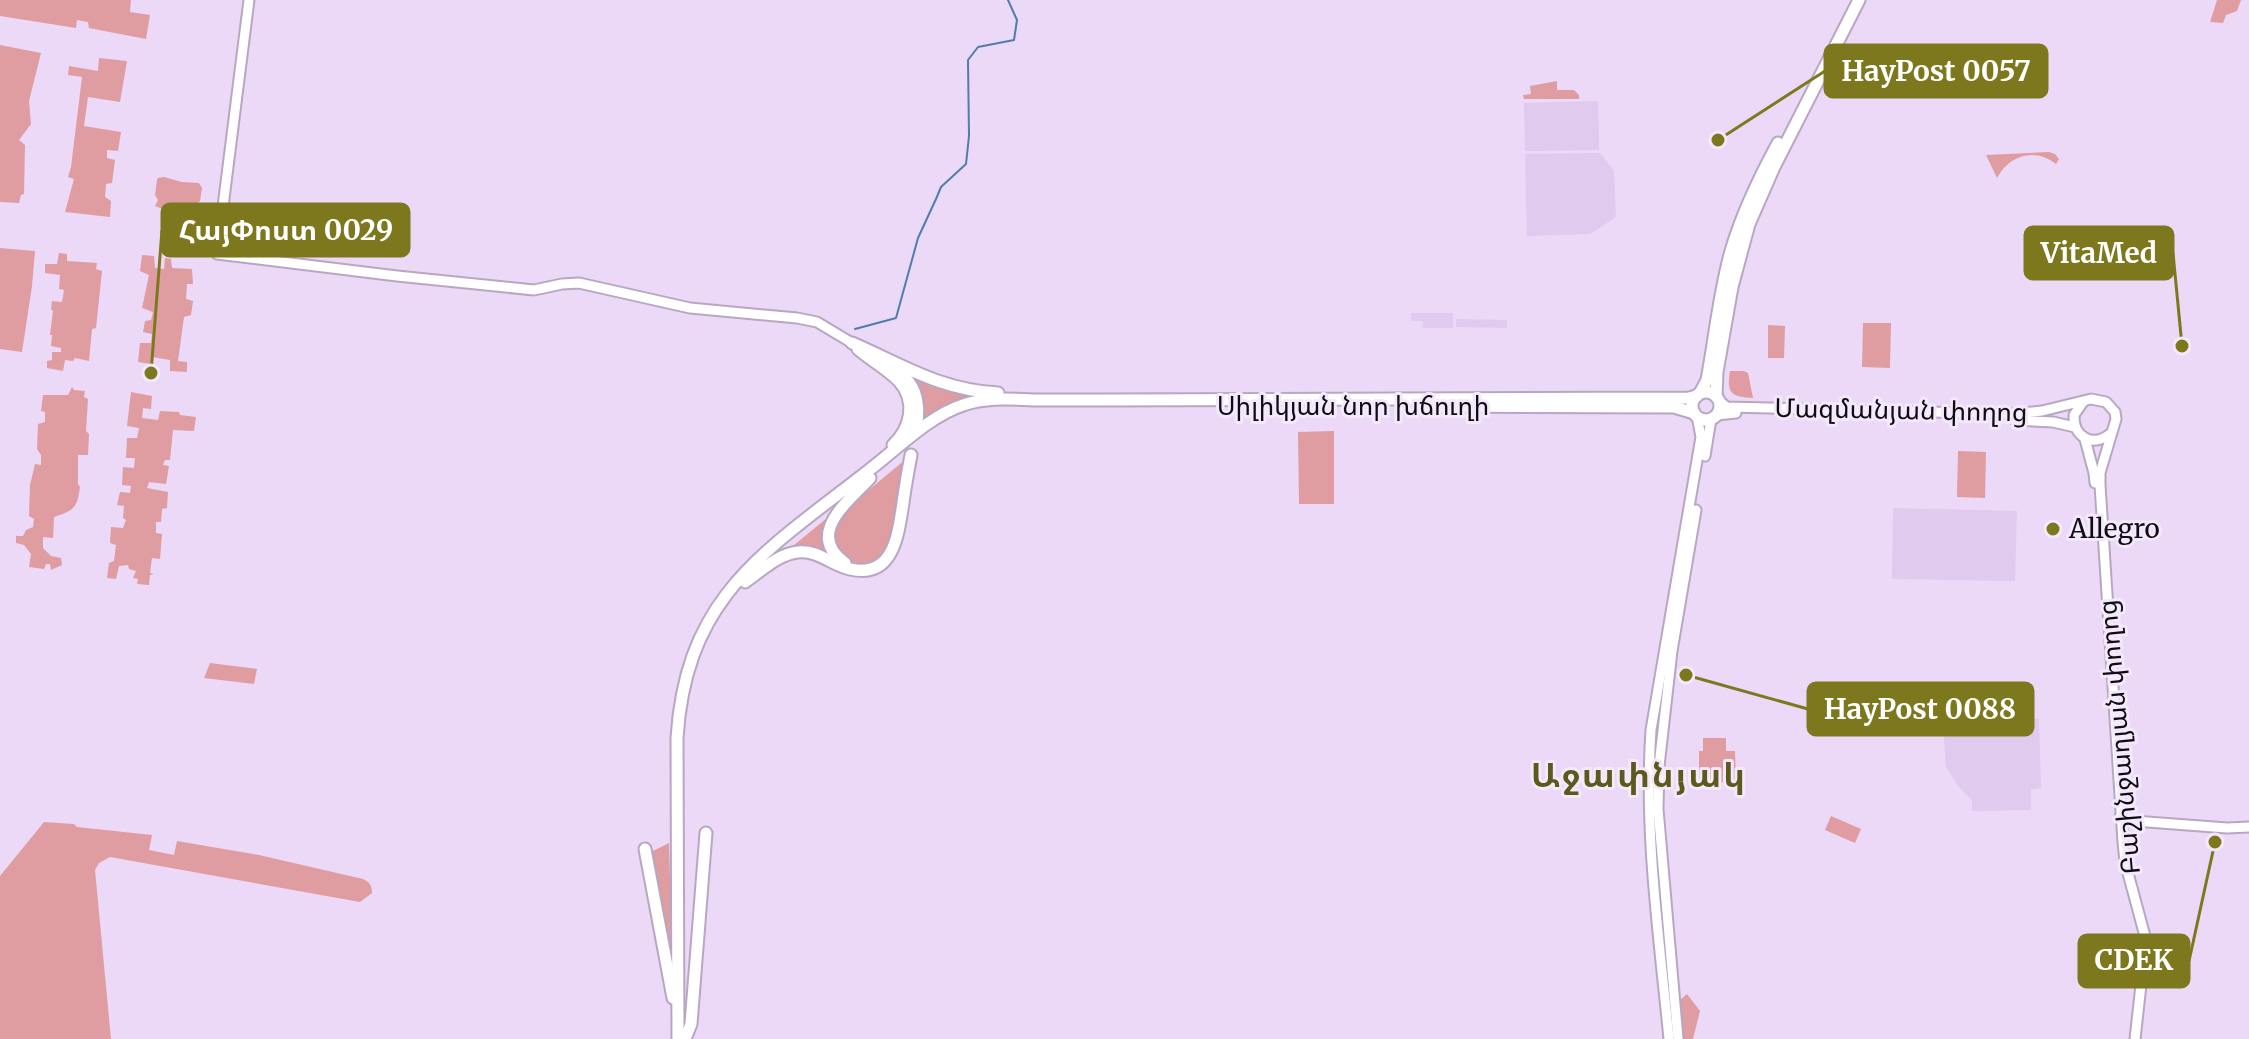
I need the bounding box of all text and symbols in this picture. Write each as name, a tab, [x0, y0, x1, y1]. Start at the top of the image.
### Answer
callout: HayPost 0057	[1825, 45, 2047, 97]
text: HayPost 0057	[1841, 53, 2031, 89]
callout: ՀայՓոստ 0029	[162, 204, 409, 256]
text: ՀայՓոստ 0029	[179, 212, 393, 248]
callout: VitaMed	[2025, 227, 2173, 279]
text: VitaMed	[2040, 235, 2157, 271]
street label: Սիլիկյան նոր խճուղի	[1217, 389, 1489, 422]
street label: Մազմանյան փողոց	[1774, 391, 2028, 428]
place label: Allegro	[2068, 512, 2160, 545]
marker: Allegro	[2044, 520, 2062, 538]
street label: Բաշինջաղյան փողոց	[2090, 598, 2147, 876]
callout: HayPost 0088	[1808, 683, 2033, 735]
text: HayPost 0088	[1824, 691, 2016, 727]
district label: Աջափնյակ	[1531, 754, 1747, 796]
callout: CDEK	[2079, 935, 2189, 987]
text: CDEK	[2095, 942, 2173, 978]

